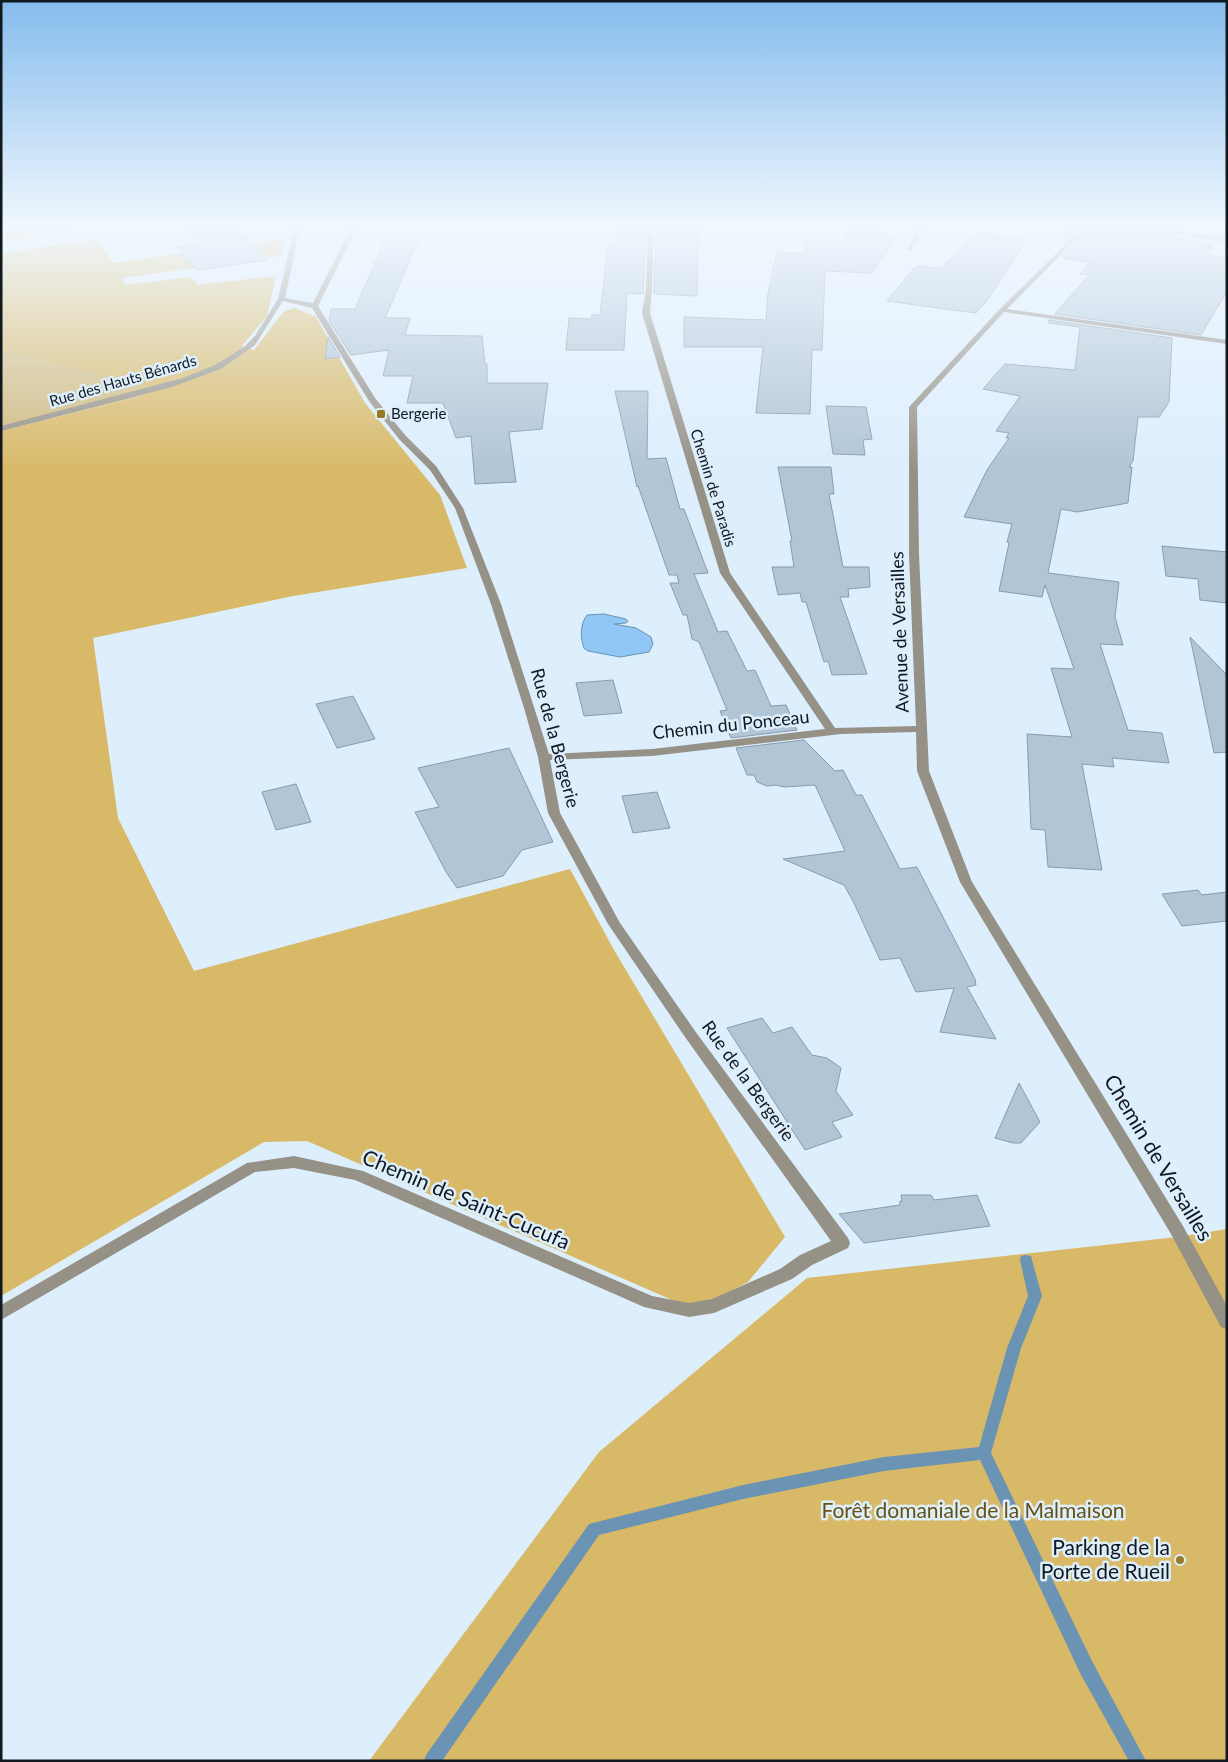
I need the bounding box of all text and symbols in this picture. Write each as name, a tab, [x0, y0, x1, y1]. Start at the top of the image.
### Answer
street label: Rue des Hauts Bénards	[47, 350, 198, 410]
place label: Bergerie	[391, 404, 446, 422]
marker: Bergerie	[375, 408, 387, 420]
street label: Chemin de Paradis	[687, 427, 740, 549]
street label: Avenue de Versailles	[885, 551, 913, 713]
street label: Rue de la Bergerie	[527, 666, 585, 810]
street label: Chemin du Ponceau	[651, 705, 810, 743]
street label: Rue de la Bergerie	[698, 1016, 800, 1145]
street label: Chemin de Versailles	[1100, 1069, 1219, 1245]
street label: Chemin de Saint-Cucufa	[359, 1144, 574, 1254]
park label: Forêt domaniale de la Malmaison	[821, 1497, 1125, 1522]
place label: Parking de la Porte de Rueil	[1041, 1534, 1170, 1583]
marker: Parking de la Porte de Rueil	[1174, 1554, 1186, 1566]

